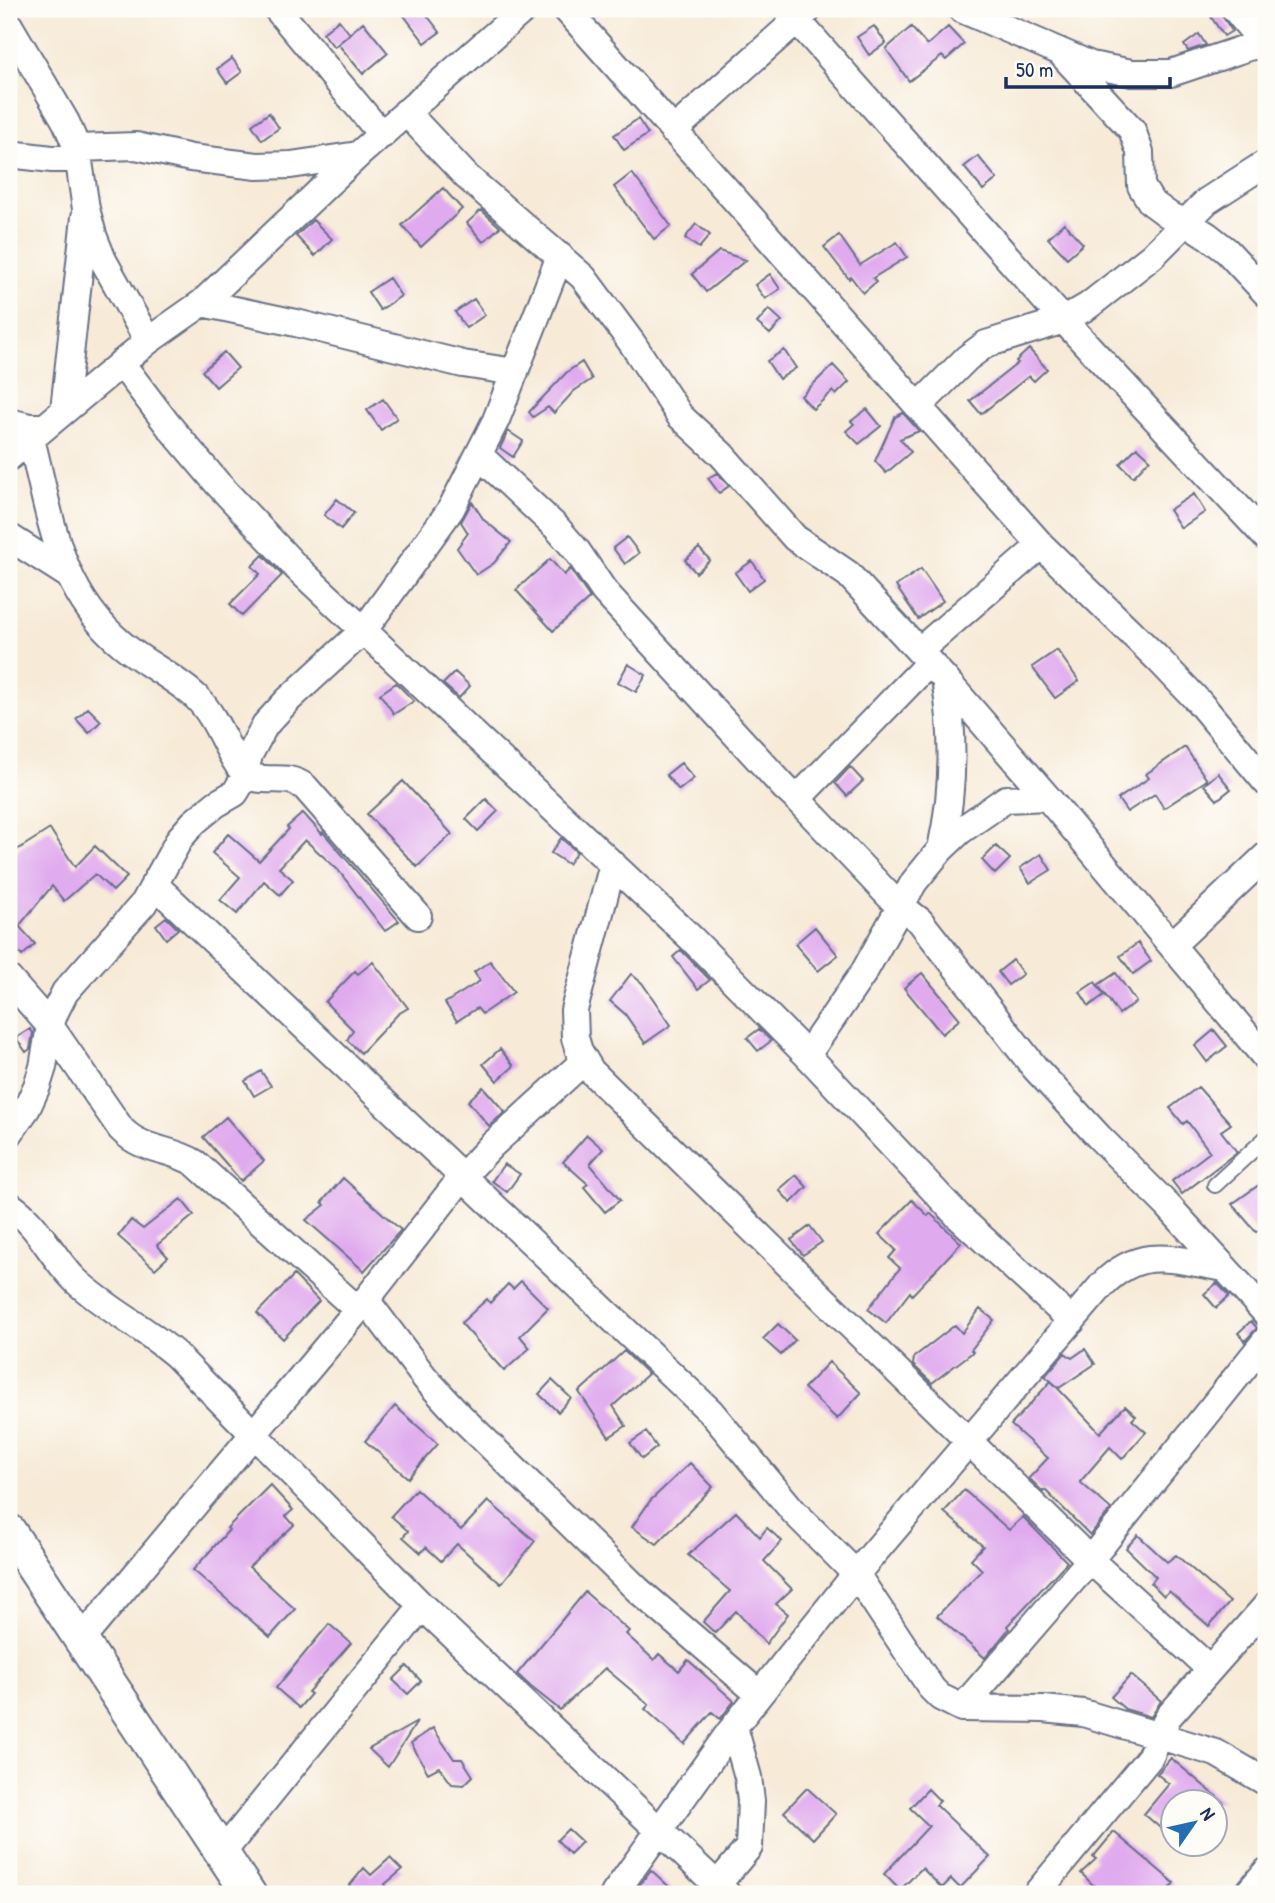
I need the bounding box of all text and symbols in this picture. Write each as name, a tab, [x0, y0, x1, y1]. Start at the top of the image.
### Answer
scale bar	[1006, 46, 1170, 90]
text: 50 m	[1016, 55, 1053, 84]
north arrow	[1160, 1787, 1230, 1857]
text: N	[1194, 1802, 1222, 1825]

